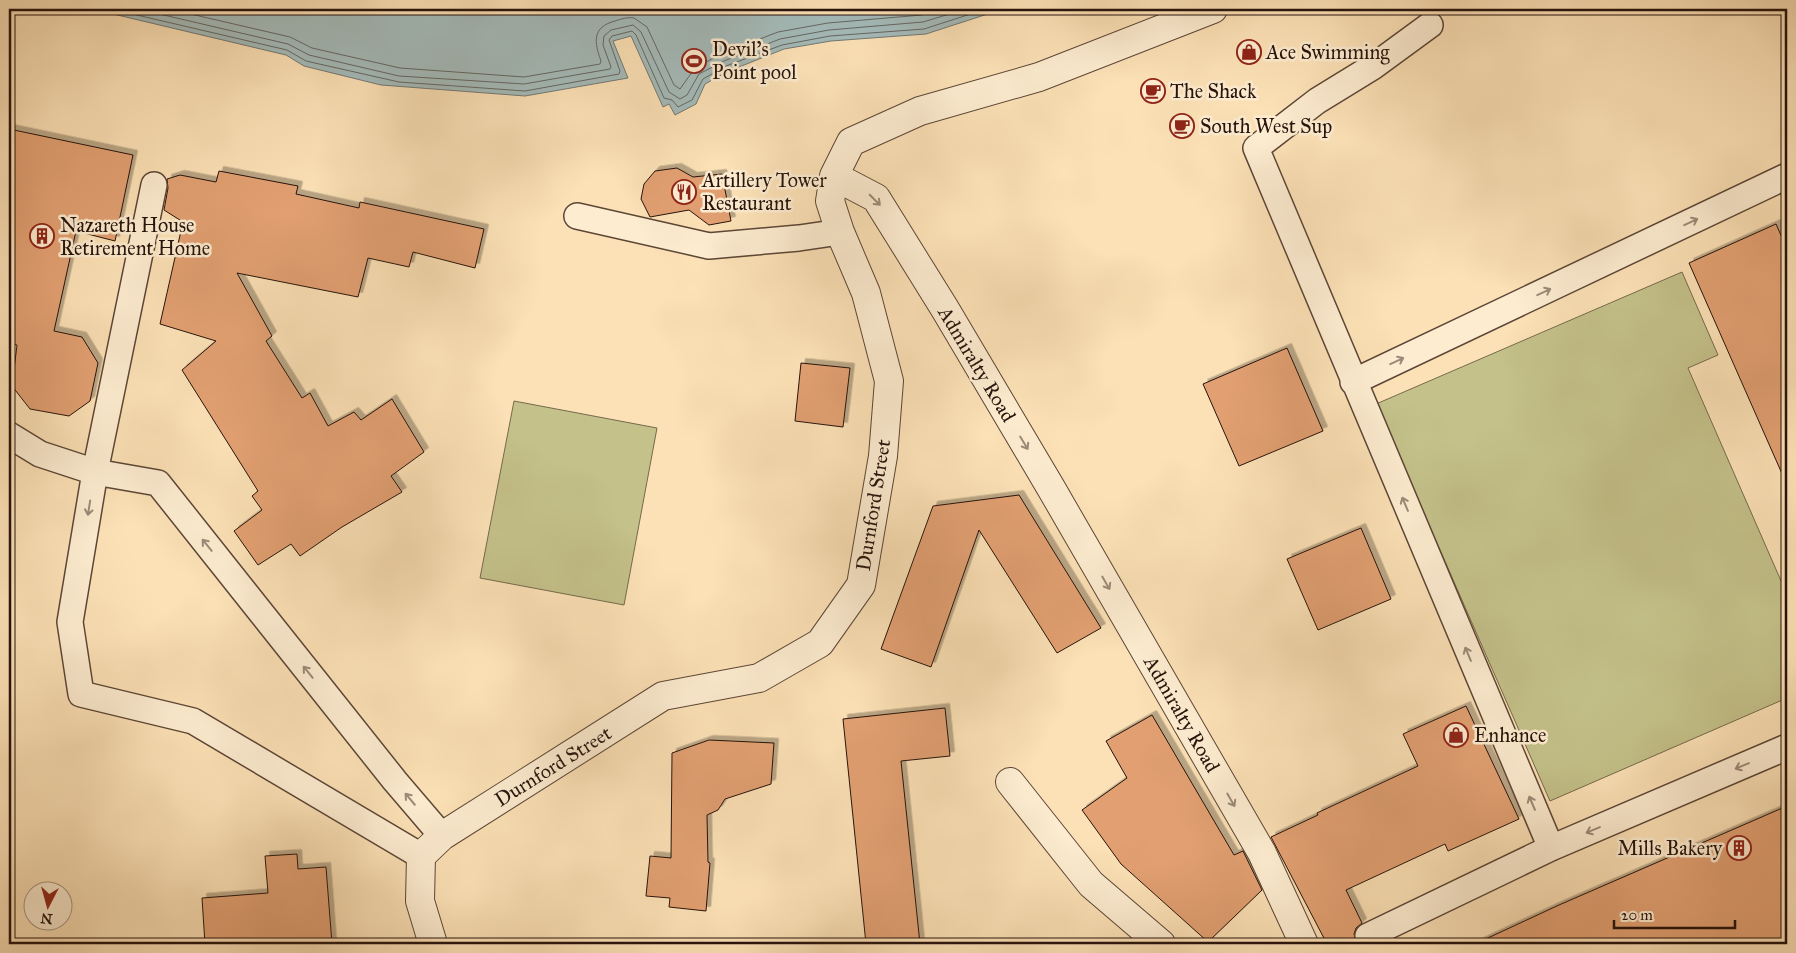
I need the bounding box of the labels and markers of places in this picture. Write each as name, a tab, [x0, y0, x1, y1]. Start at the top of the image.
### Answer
place label: Devil's Point pool	[712, 37, 797, 84]
shop icon: Ace Swimming	[1236, 39, 1262, 65]
place label: Ace Swimming	[1265, 40, 1390, 65]
sports icon: Devil's Point pool	[681, 48, 707, 74]
cafe icon: The Shack	[1140, 78, 1166, 104]
place label: The Shack	[1170, 79, 1257, 103]
cafe icon: South West Sup	[1169, 113, 1195, 139]
place label: South West Sup	[1200, 114, 1332, 138]
place label: Artillery Tower Restaurant	[701, 168, 827, 215]
restaurant icon: Artillery Tower Restaurant	[671, 179, 697, 205]
place label: Nazareth House Retirement Home	[60, 213, 210, 260]
building icon: Nazareth House Retirement Home	[29, 223, 55, 249]
shop icon: Enhance	[1443, 722, 1469, 748]
place label: Enhance	[1474, 723, 1546, 747]
building icon: Mills Bakery	[1726, 835, 1752, 861]
place label: Mills Bakery	[1617, 836, 1723, 860]

